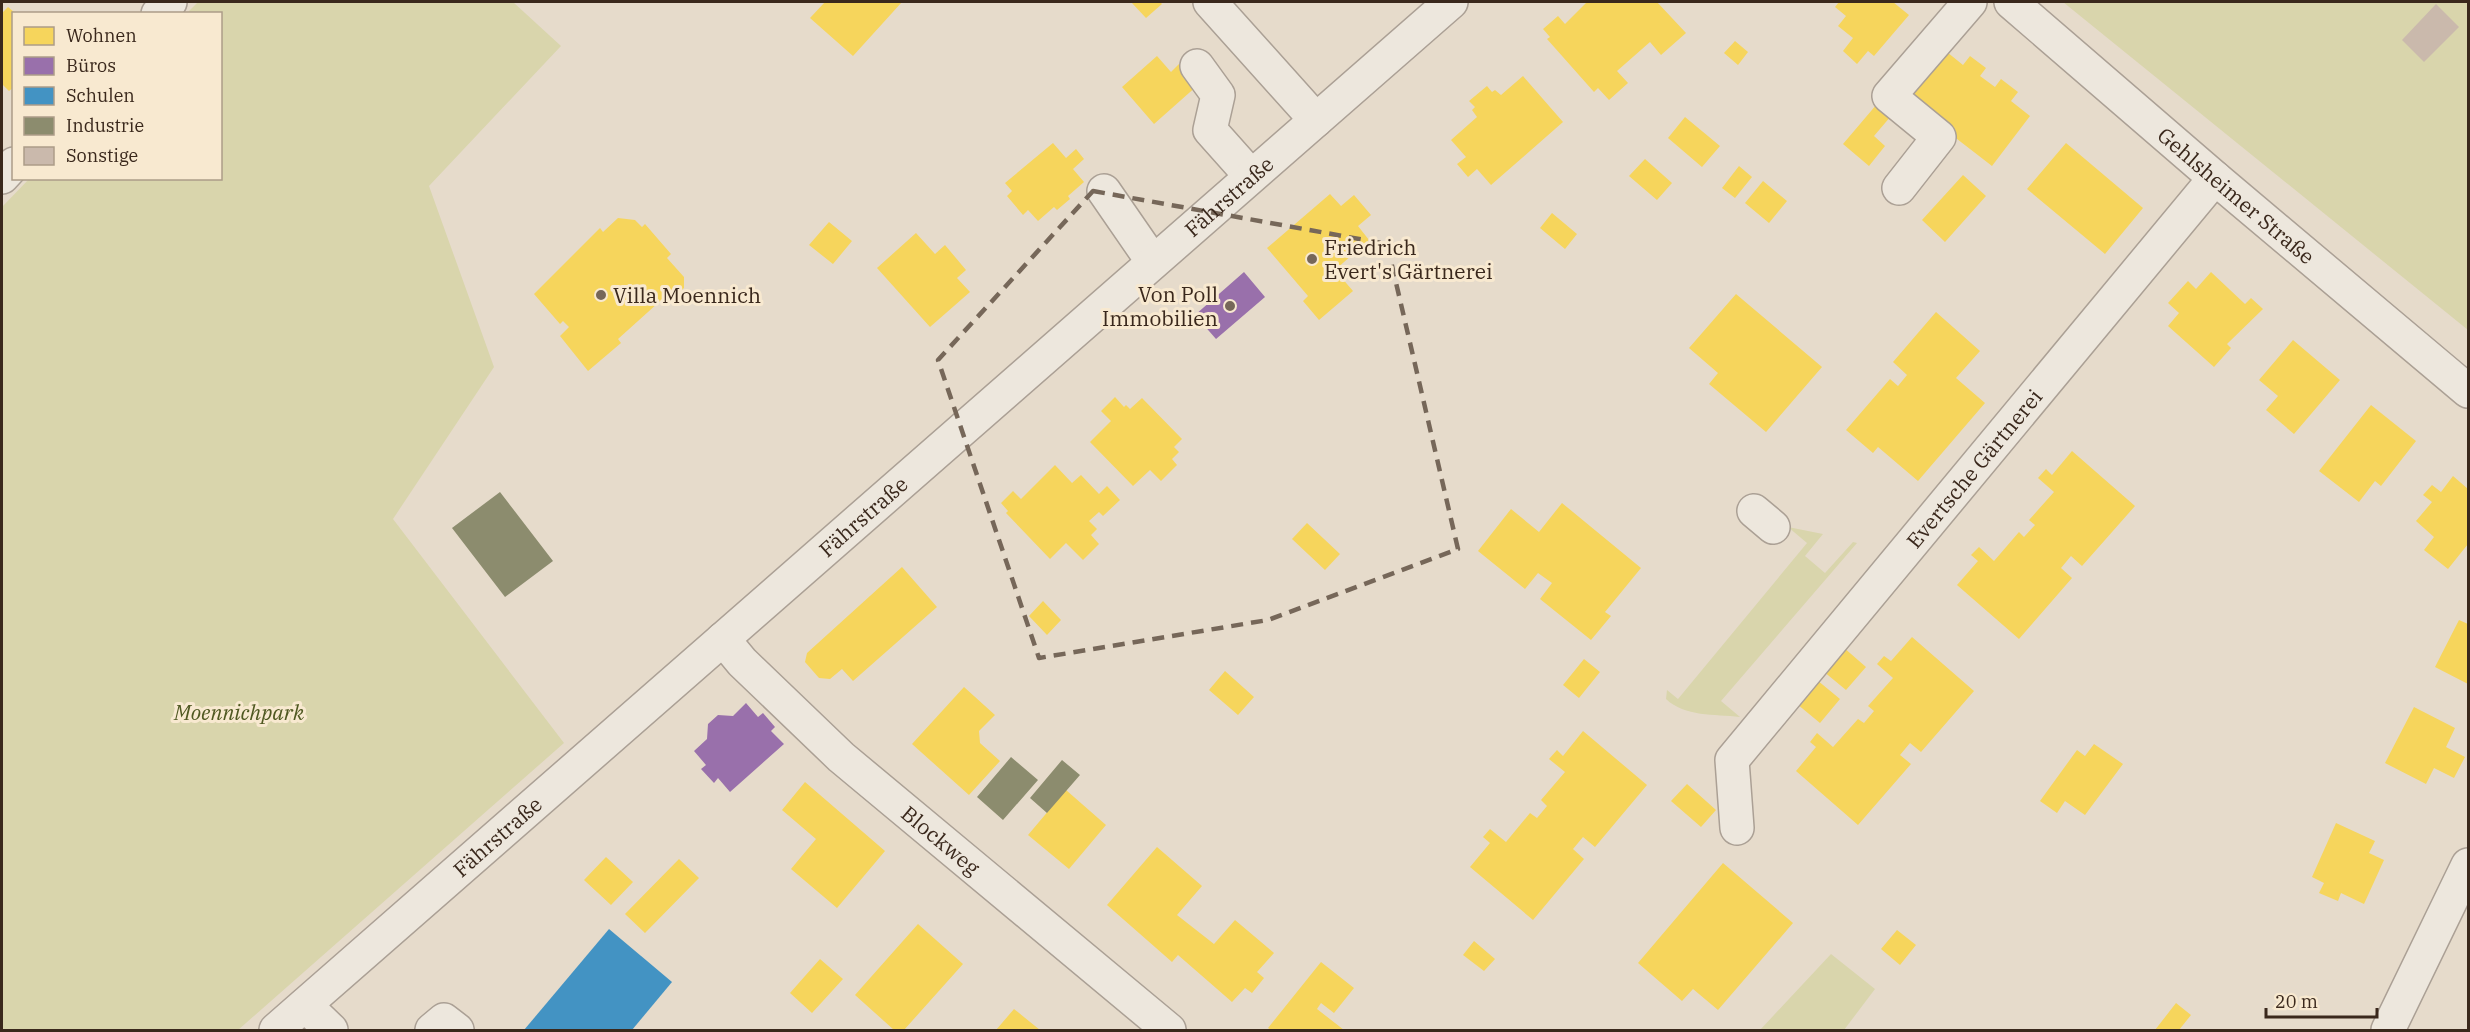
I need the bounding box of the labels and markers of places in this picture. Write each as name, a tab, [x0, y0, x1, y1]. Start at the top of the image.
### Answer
place label: Friedrich Evert's Gärtnerei	[1324, 233, 1493, 285]
marker: Friedrich Evert's Gärtnerei	[1305, 252, 1319, 266]
place label: Von Poll Immobilien	[1102, 280, 1218, 332]
place label: Villa Moennich	[613, 281, 761, 309]
marker: Villa Moennich	[594, 288, 608, 302]
marker: Von Poll Immobilien	[1223, 299, 1237, 313]

